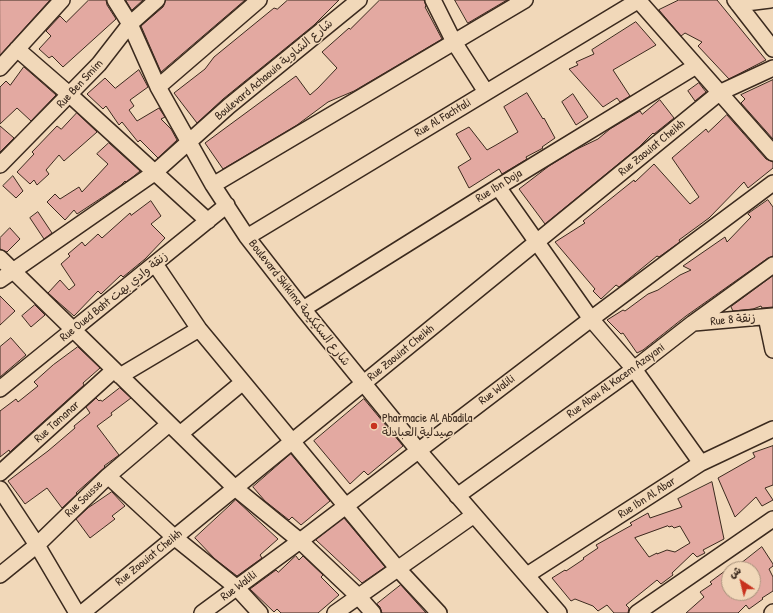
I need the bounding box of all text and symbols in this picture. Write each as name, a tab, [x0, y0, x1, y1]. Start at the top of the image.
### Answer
street label: Boulevard Achaouia شارع الشاوية	[212, 16, 336, 124]
street label: Rue Ben Smim	[54, 57, 106, 111]
street label: Rue Al Fachtali	[412, 96, 474, 140]
street label: Rue Zaouiat Cheikh	[616, 117, 688, 179]
street label: Rue Ibn Doja	[473, 166, 525, 206]
street label: Boulevard Skikima شارع السكيكيمة	[245, 237, 353, 369]
street label: Rue Oued Baht زنقة وادي بهت	[57, 249, 171, 345]
street label: Rue 8 زنقة	[710, 311, 756, 329]
street label: Rue Zaouiat Cheikh	[365, 322, 437, 384]
street label: Rue Abou Al Kacem Azayani	[564, 341, 668, 421]
street label: Rue Walili	[476, 372, 518, 408]
street label: Rue Tamanar	[31, 398, 83, 446]
place label: Pharmacie Al Abadila صيدلية العبادلة	[382, 412, 472, 440]
marker: Pharmacie Al Abadila صيدلية العبادلة	[369, 421, 379, 431]
street label: Rue Ibn Al Abar	[616, 474, 678, 522]
street label: Rue Sousse	[62, 478, 106, 520]
street label: Rue Zaouiat Cheikh	[113, 527, 185, 589]
north arrow	[721, 561, 761, 601]
text: ش	[726, 563, 744, 581]
street label: Rue Walili	[218, 568, 260, 604]

